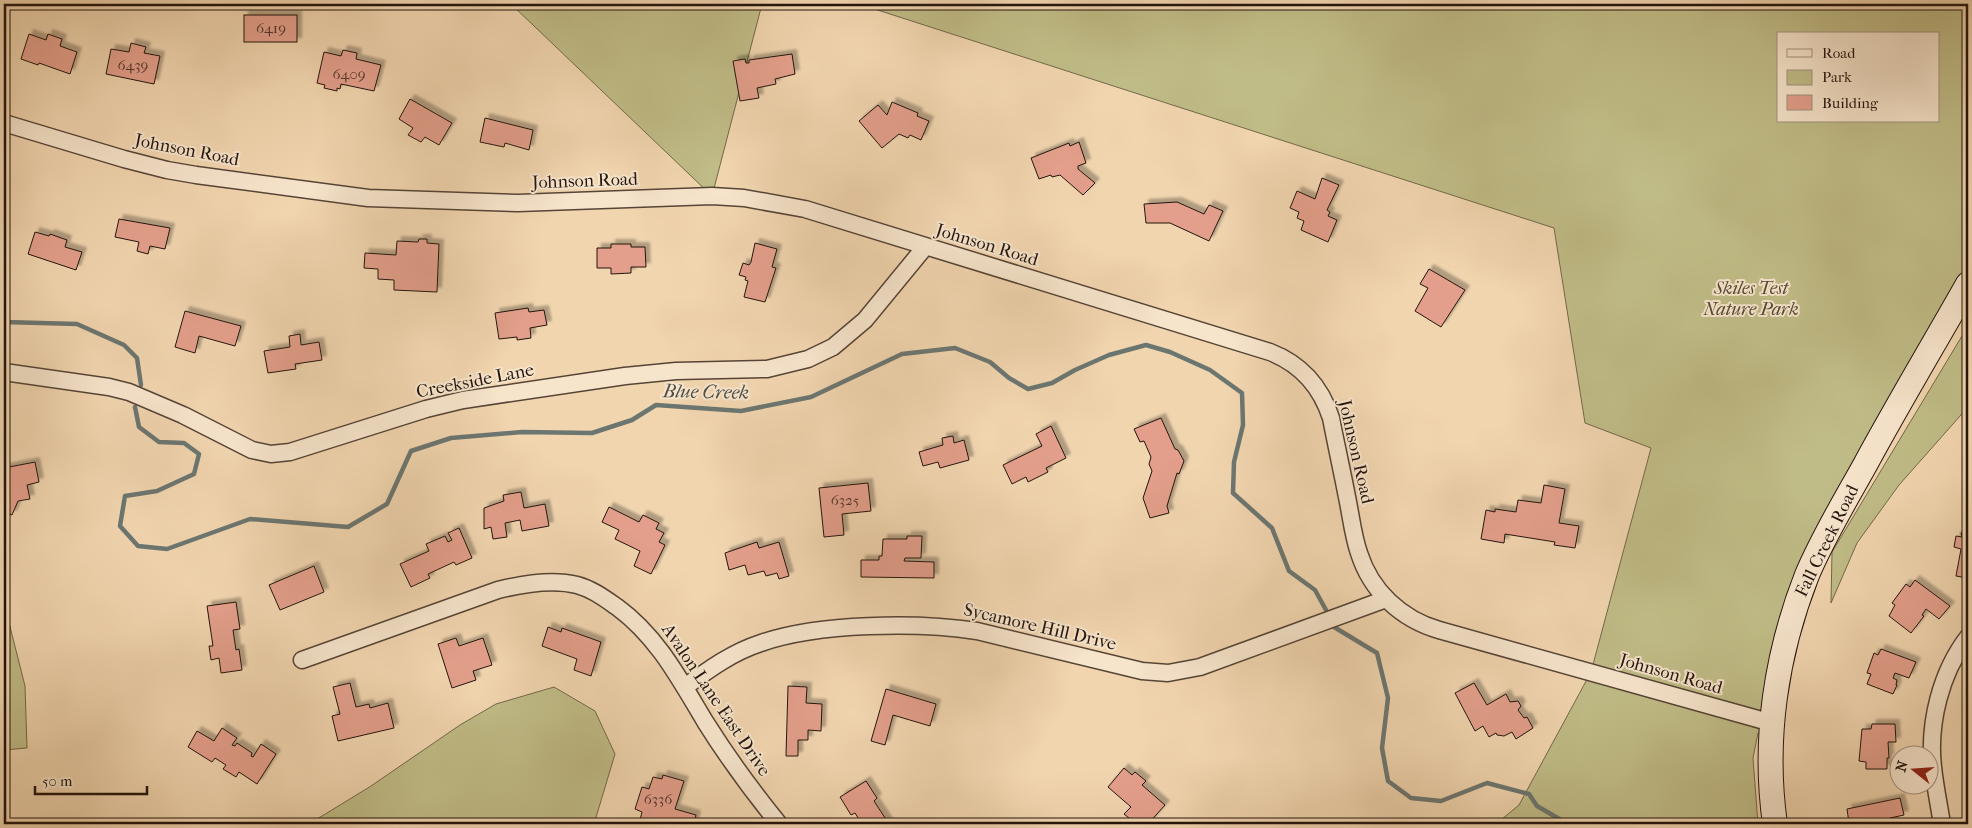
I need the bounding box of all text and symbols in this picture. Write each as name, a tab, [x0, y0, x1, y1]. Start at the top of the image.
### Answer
house number: 6419	[256, 19, 286, 37]
legend	[1777, 32, 1940, 122]
text: Road	[1822, 44, 1856, 62]
house number: 6439	[118, 56, 149, 74]
house number: 6409	[332, 65, 366, 83]
text: Park	[1822, 68, 1852, 86]
text: Building	[1822, 94, 1879, 112]
street label: Johnson Road	[131, 129, 241, 170]
street label: Johnson Road	[530, 169, 639, 193]
street label: Johnson Road	[931, 219, 1041, 271]
park label: Skiles Test Nature Park	[1702, 278, 1799, 320]
street label: Creekside Lane	[414, 359, 536, 403]
water label: Blue Creek	[662, 380, 749, 404]
street label: Johnson Road	[1333, 396, 1378, 506]
street label: Fall Creek Road	[1791, 481, 1863, 601]
house number: 6325	[831, 491, 859, 509]
street label: Sycamore Hill Drive	[962, 599, 1118, 655]
street label: Avalon Lane East Drive	[657, 619, 775, 780]
street label: Johnson Road	[1615, 649, 1725, 699]
north arrow	[1890, 746, 1940, 796]
text: N	[1892, 758, 1912, 774]
scale bar	[35, 763, 148, 795]
text: 50 m	[42, 772, 73, 790]
house number: 6336	[644, 790, 673, 808]

